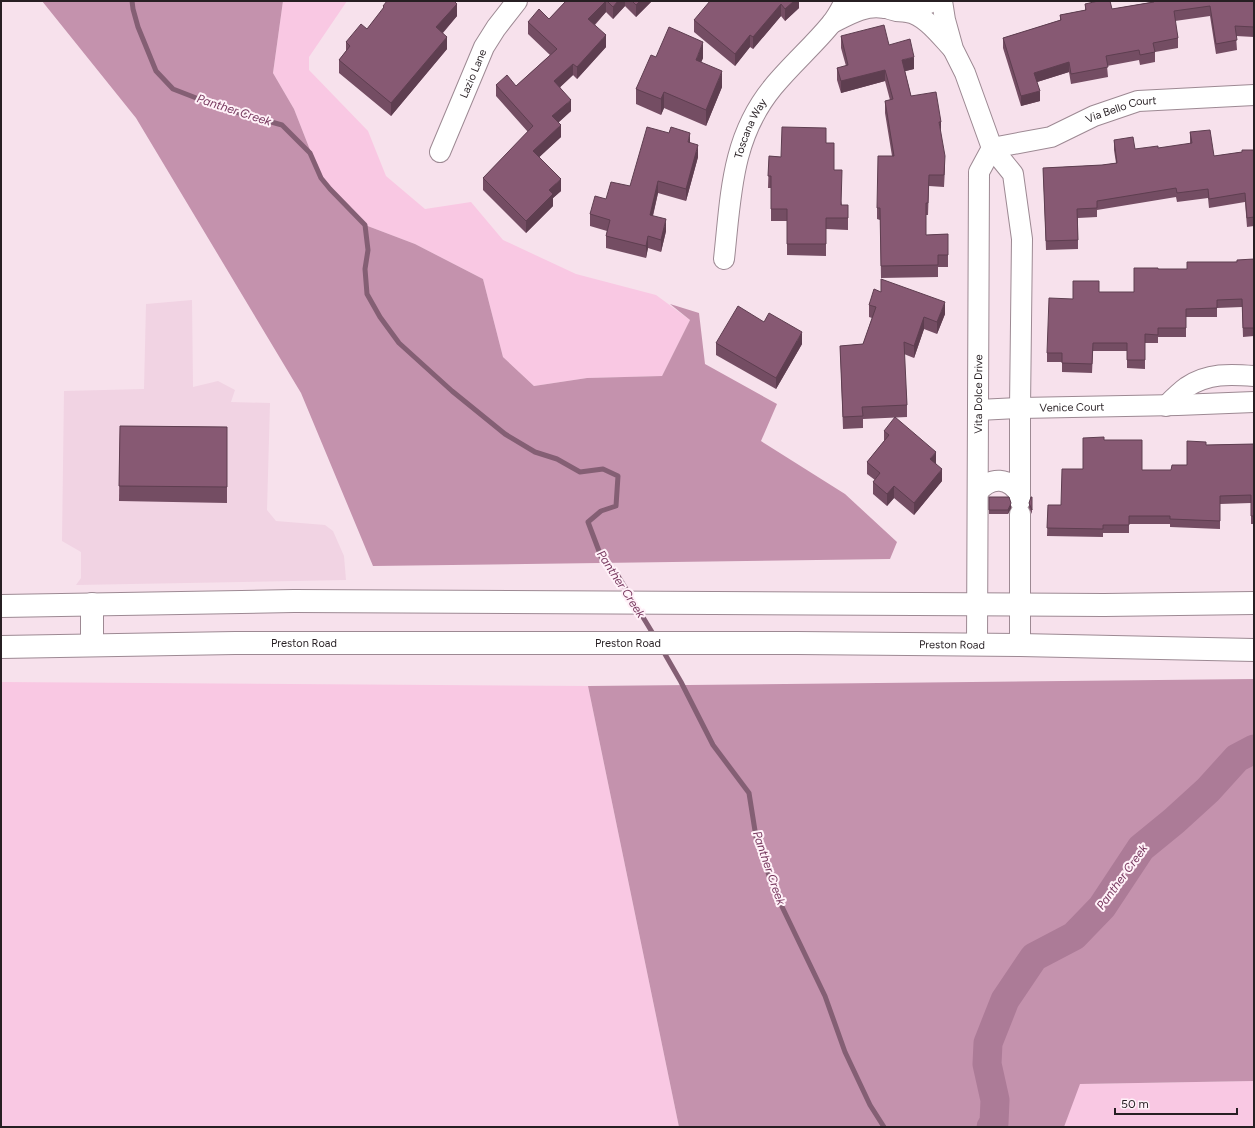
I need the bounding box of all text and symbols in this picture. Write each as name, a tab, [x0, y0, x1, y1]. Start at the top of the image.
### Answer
street label: Lazio Lane	[457, 47, 489, 100]
water label: Panther Creek	[195, 91, 274, 129]
street label: Via Bello Court	[1084, 94, 1157, 126]
street label: Toscana Way	[732, 96, 770, 160]
street label: Vita Dolce Drive	[972, 354, 985, 434]
street label: Venice Court	[1039, 400, 1105, 415]
water label: Panther Creek	[594, 548, 649, 621]
street label: Preston Road	[271, 637, 337, 650]
street label: Preston Road	[595, 637, 661, 650]
street label: Preston Road	[919, 638, 985, 652]
water label: Panther Creek	[750, 829, 789, 908]
water label: Panther Creek	[1094, 841, 1151, 912]
scale bar	[1115, 1090, 1237, 1116]
text: 50 m	[1121, 1097, 1149, 1111]

